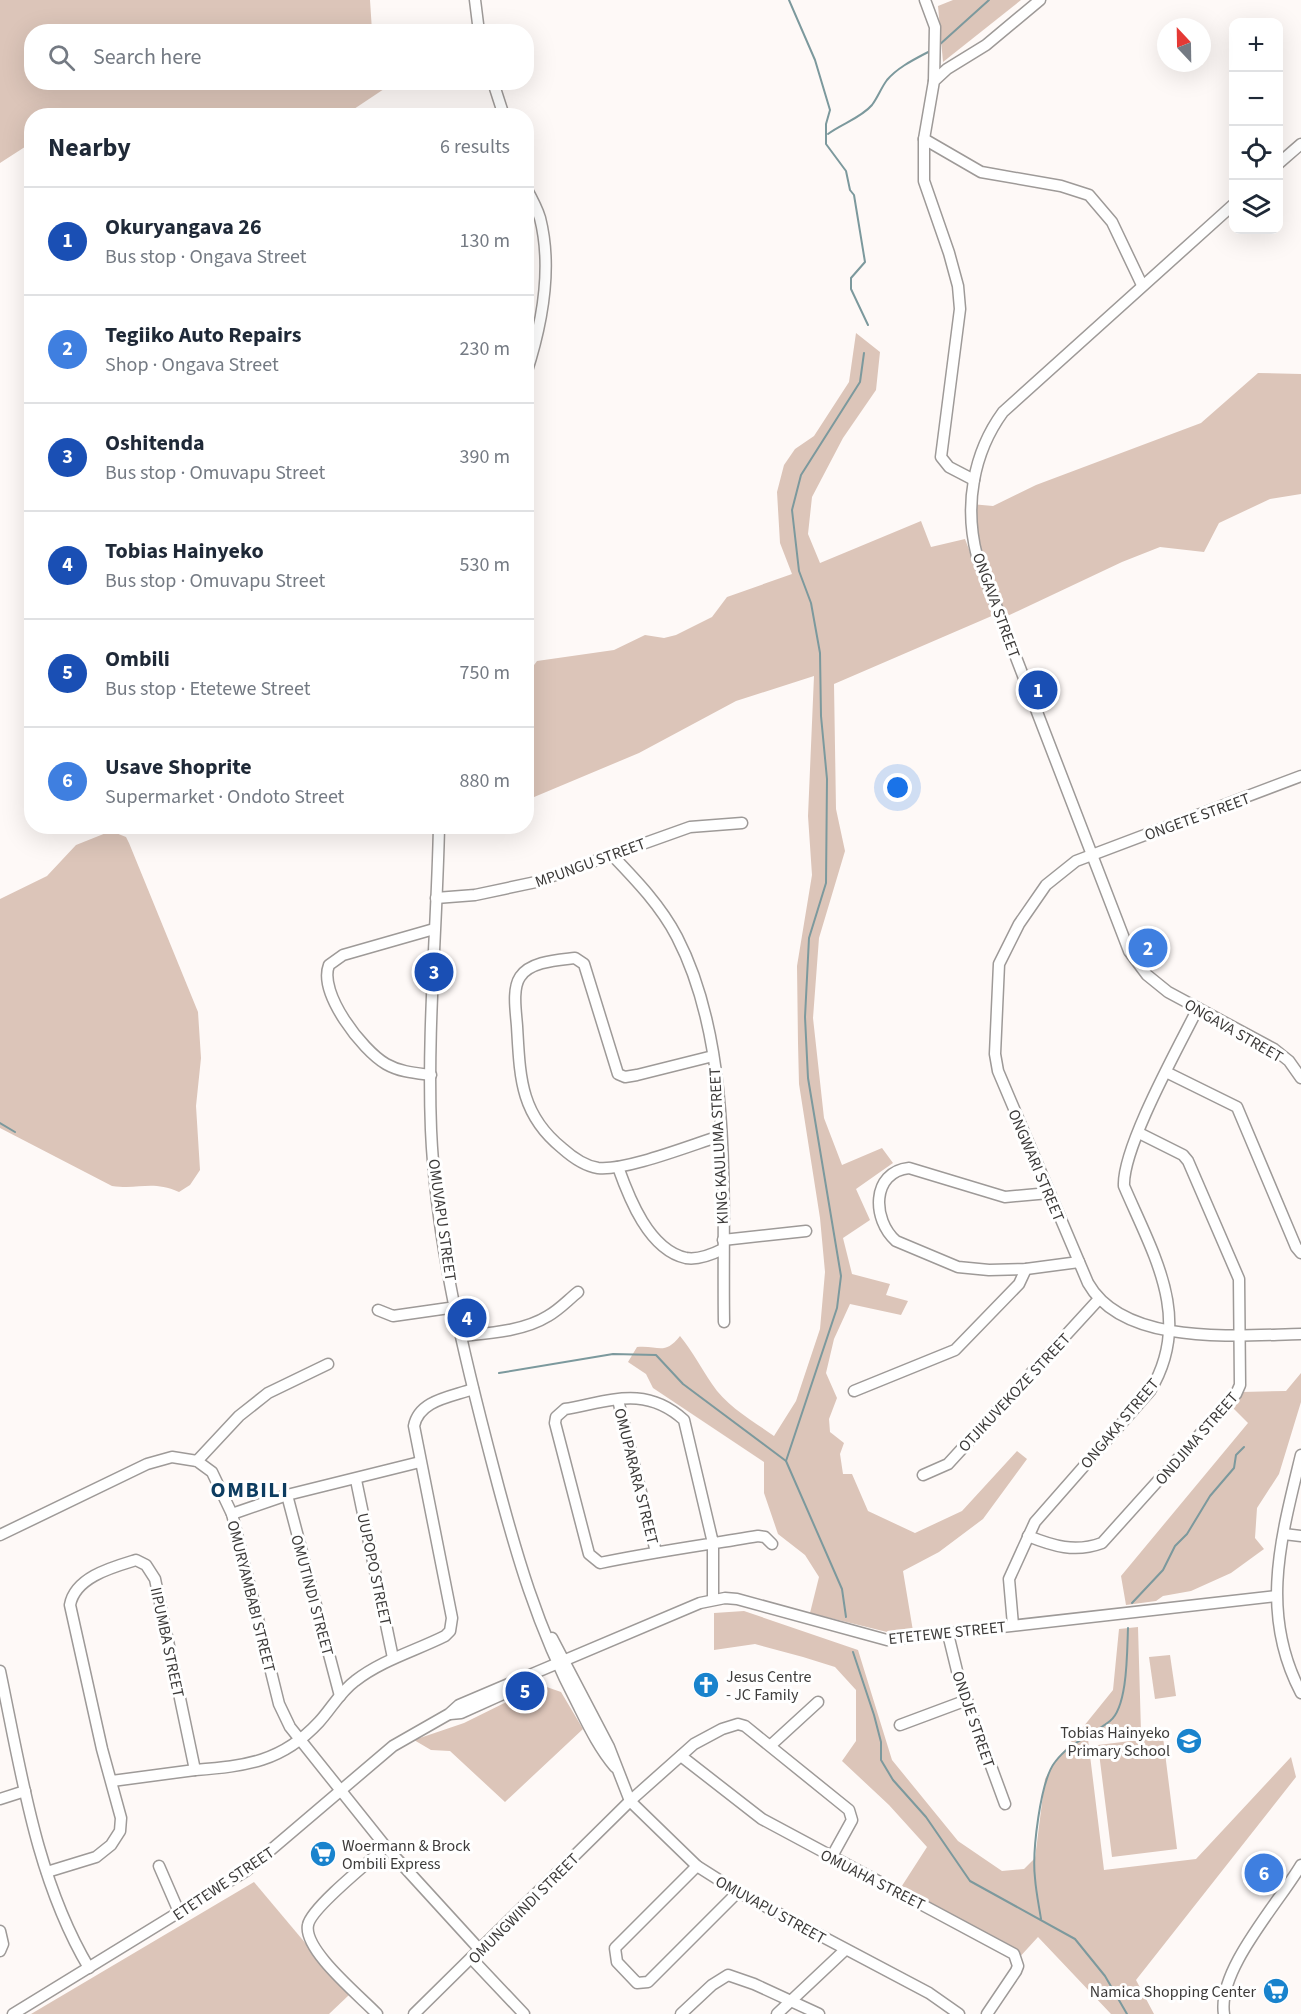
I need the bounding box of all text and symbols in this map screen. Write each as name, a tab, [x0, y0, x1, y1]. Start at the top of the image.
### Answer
north arrow	[1157, 18, 1211, 72]
map controls	[1229, 18, 1283, 234]
button: +	[1229, 18, 1283, 72]
search box	[24, 24, 534, 90]
icon: search	[45, 41, 78, 74]
text: Search here	[93, 41, 201, 73]
button: −	[1229, 72, 1283, 126]
button: locate	[1229, 126, 1283, 180]
text: Nearby	[48, 129, 131, 166]
text: 6 results	[440, 133, 510, 161]
button: layers	[1229, 180, 1283, 234]
text: Okuryangava 26	[105, 211, 262, 243]
text: 1	[62, 227, 73, 255]
text: 130 m	[460, 227, 510, 255]
text: Bus stop · Ongava Street	[105, 243, 307, 271]
text: Tegiiko Auto Repairs	[105, 319, 301, 351]
text: 2	[62, 335, 73, 363]
text: 230 m	[460, 335, 510, 363]
text: Shop · Ongava Street	[105, 351, 279, 379]
text: Oshitenda	[105, 427, 205, 459]
text: 3	[62, 443, 73, 471]
text: 390 m	[460, 443, 510, 471]
text: Bus stop · Omuvapu Street	[105, 459, 325, 487]
text: Tobias Hainyeko	[105, 535, 264, 567]
street label: ONGAVA STREET	[967, 550, 1025, 661]
text: 4	[62, 551, 73, 579]
text: 530 m	[460, 551, 510, 579]
text: Bus stop · Omuvapu Street	[105, 567, 325, 595]
text: Ombili	[105, 643, 170, 675]
text: 5	[62, 659, 73, 687]
text: 750 m	[460, 659, 510, 687]
pin: 1	[1018, 668, 1058, 712]
text: Bus stop · Etetewe Street	[105, 675, 311, 703]
text: Usave Shoprite	[105, 751, 252, 783]
text: 6	[62, 767, 73, 795]
text: 880 m	[460, 767, 510, 795]
your location	[883, 773, 912, 802]
text: Supermarket · Ondoto Street	[105, 783, 344, 811]
street label: ONGETE STREET	[1142, 788, 1254, 846]
street label: MPUNGU STREET	[532, 833, 649, 893]
pin: 2	[1128, 926, 1168, 970]
pin: 3	[414, 950, 454, 994]
street label: ONGAVA STREET	[1180, 994, 1287, 1068]
street label: KING KAULUMA STREET	[704, 1066, 734, 1225]
street label: ONGWARI STREET	[1003, 1106, 1070, 1225]
street label: OMUVAPU STREET	[423, 1158, 462, 1283]
pin: 4	[448, 1296, 486, 1340]
street label: OTJIKUVEKOZE STREET	[954, 1328, 1076, 1457]
street label: ONGAKA STREET	[1075, 1373, 1164, 1474]
street label: ONDJIMA STREET	[1150, 1387, 1244, 1490]
street label: OMUPARARA STREET	[608, 1406, 664, 1547]
district label: OMBILI	[211, 1474, 289, 1506]
street label: UUPOPO STREET	[351, 1511, 397, 1628]
street label: OMURYAMBABI STREET	[222, 1518, 281, 1675]
street label: OMUTINDI STREET	[285, 1532, 339, 1659]
street label: IIPUMBA STREET	[145, 1585, 190, 1700]
street label: ETETEWE STREET	[887, 1616, 1007, 1650]
place label: Jesus Centre - JC Family	[726, 1666, 812, 1706]
pin: 5	[506, 1668, 544, 1714]
street label: ONDJE STREET	[946, 1668, 1000, 1771]
church icon: Jesus Centre - JC Family	[691, 1670, 721, 1700]
place label: Tobias Hainyeko Primary School	[1060, 1722, 1170, 1762]
school or university icon: Tobias Hainyeko Primary School	[1174, 1726, 1204, 1756]
place label: Woermann & Brock Ombili Express	[342, 1835, 470, 1875]
supermarket icon: Woermann & Brock Ombili Express	[308, 1839, 338, 1869]
street label: ETETEWE STREET	[168, 1841, 279, 1926]
street label: OMUAHA STREET	[816, 1844, 929, 1916]
street label: OMUNGWINDI STREET	[463, 1848, 584, 1969]
pin: 6	[1244, 1850, 1284, 1896]
street label: OMUVAPU STREET	[711, 1870, 830, 1950]
supermarket icon: Namica Shopping Center	[1261, 1976, 1291, 2006]
place label: Namica Shopping Center	[1090, 1981, 1256, 2003]

